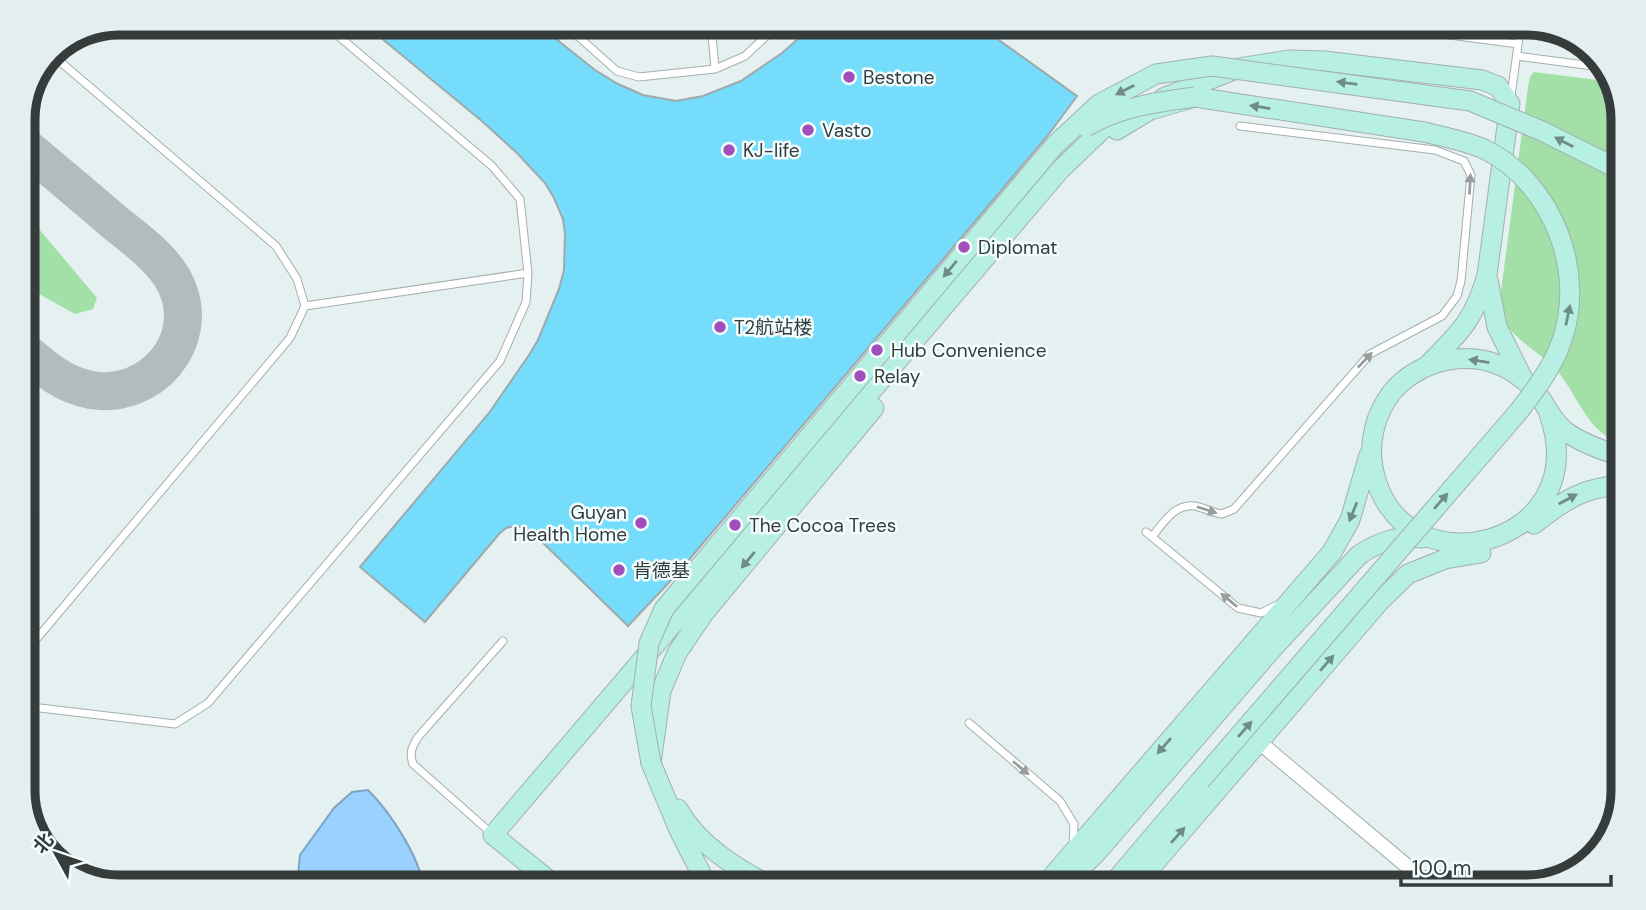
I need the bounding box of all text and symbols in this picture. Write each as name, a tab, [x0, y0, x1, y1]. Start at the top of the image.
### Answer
place label: Bestone	[863, 65, 935, 90]
marker: Bestone	[841, 69, 857, 85]
one-way arrow	[1336, 78, 1358, 89]
one-way arrow	[1115, 85, 1135, 96]
one-way arrow	[1248, 101, 1270, 112]
place label: Vasto	[822, 118, 872, 143]
marker: Vasto	[800, 122, 816, 138]
one-way arrow	[1555, 136, 1574, 148]
place label: KJ-life	[743, 138, 800, 163]
marker: KJ-life	[721, 142, 737, 158]
one-way arrow	[1464, 173, 1475, 195]
place label: Diplomat	[978, 235, 1057, 260]
marker: Diplomat	[956, 239, 972, 255]
one-way arrow	[942, 260, 958, 278]
one-way arrow	[1563, 304, 1574, 326]
place label: T2航站楼	[734, 315, 812, 340]
marker: T2航站楼	[712, 319, 728, 335]
place label: Hub Convenience	[891, 338, 1047, 363]
marker: Hub Convenience	[869, 342, 885, 358]
one-way arrow	[1357, 351, 1374, 368]
one-way arrow	[1468, 355, 1490, 366]
place label: Relay	[874, 364, 921, 389]
marker: Relay	[852, 368, 868, 384]
one-way arrow	[1433, 492, 1448, 509]
one-way arrow	[1558, 493, 1578, 505]
place label: Guyan Health Home	[513, 500, 627, 547]
one-way arrow	[1347, 502, 1358, 523]
one-way arrow	[1196, 505, 1217, 516]
place label: The Cocoa Trees	[749, 513, 896, 538]
marker: Guyan Health Home	[633, 515, 649, 531]
marker: The Cocoa Trees	[727, 517, 743, 533]
one-way arrow	[741, 551, 756, 568]
place label: 肯德基	[633, 558, 690, 583]
marker: 肯德基	[611, 562, 627, 578]
one-way arrow	[1220, 593, 1238, 608]
one-way arrow	[1319, 654, 1335, 672]
one-way arrow	[1237, 720, 1253, 738]
one-way arrow	[1157, 737, 1172, 754]
one-way arrow	[1012, 760, 1030, 776]
north arrow	[21, 819, 91, 889]
one-way arrow	[1170, 827, 1185, 844]
text: 北	[28, 828, 59, 859]
scale bar	[1401, 844, 1611, 888]
text: 100 m	[1412, 854, 1472, 882]

